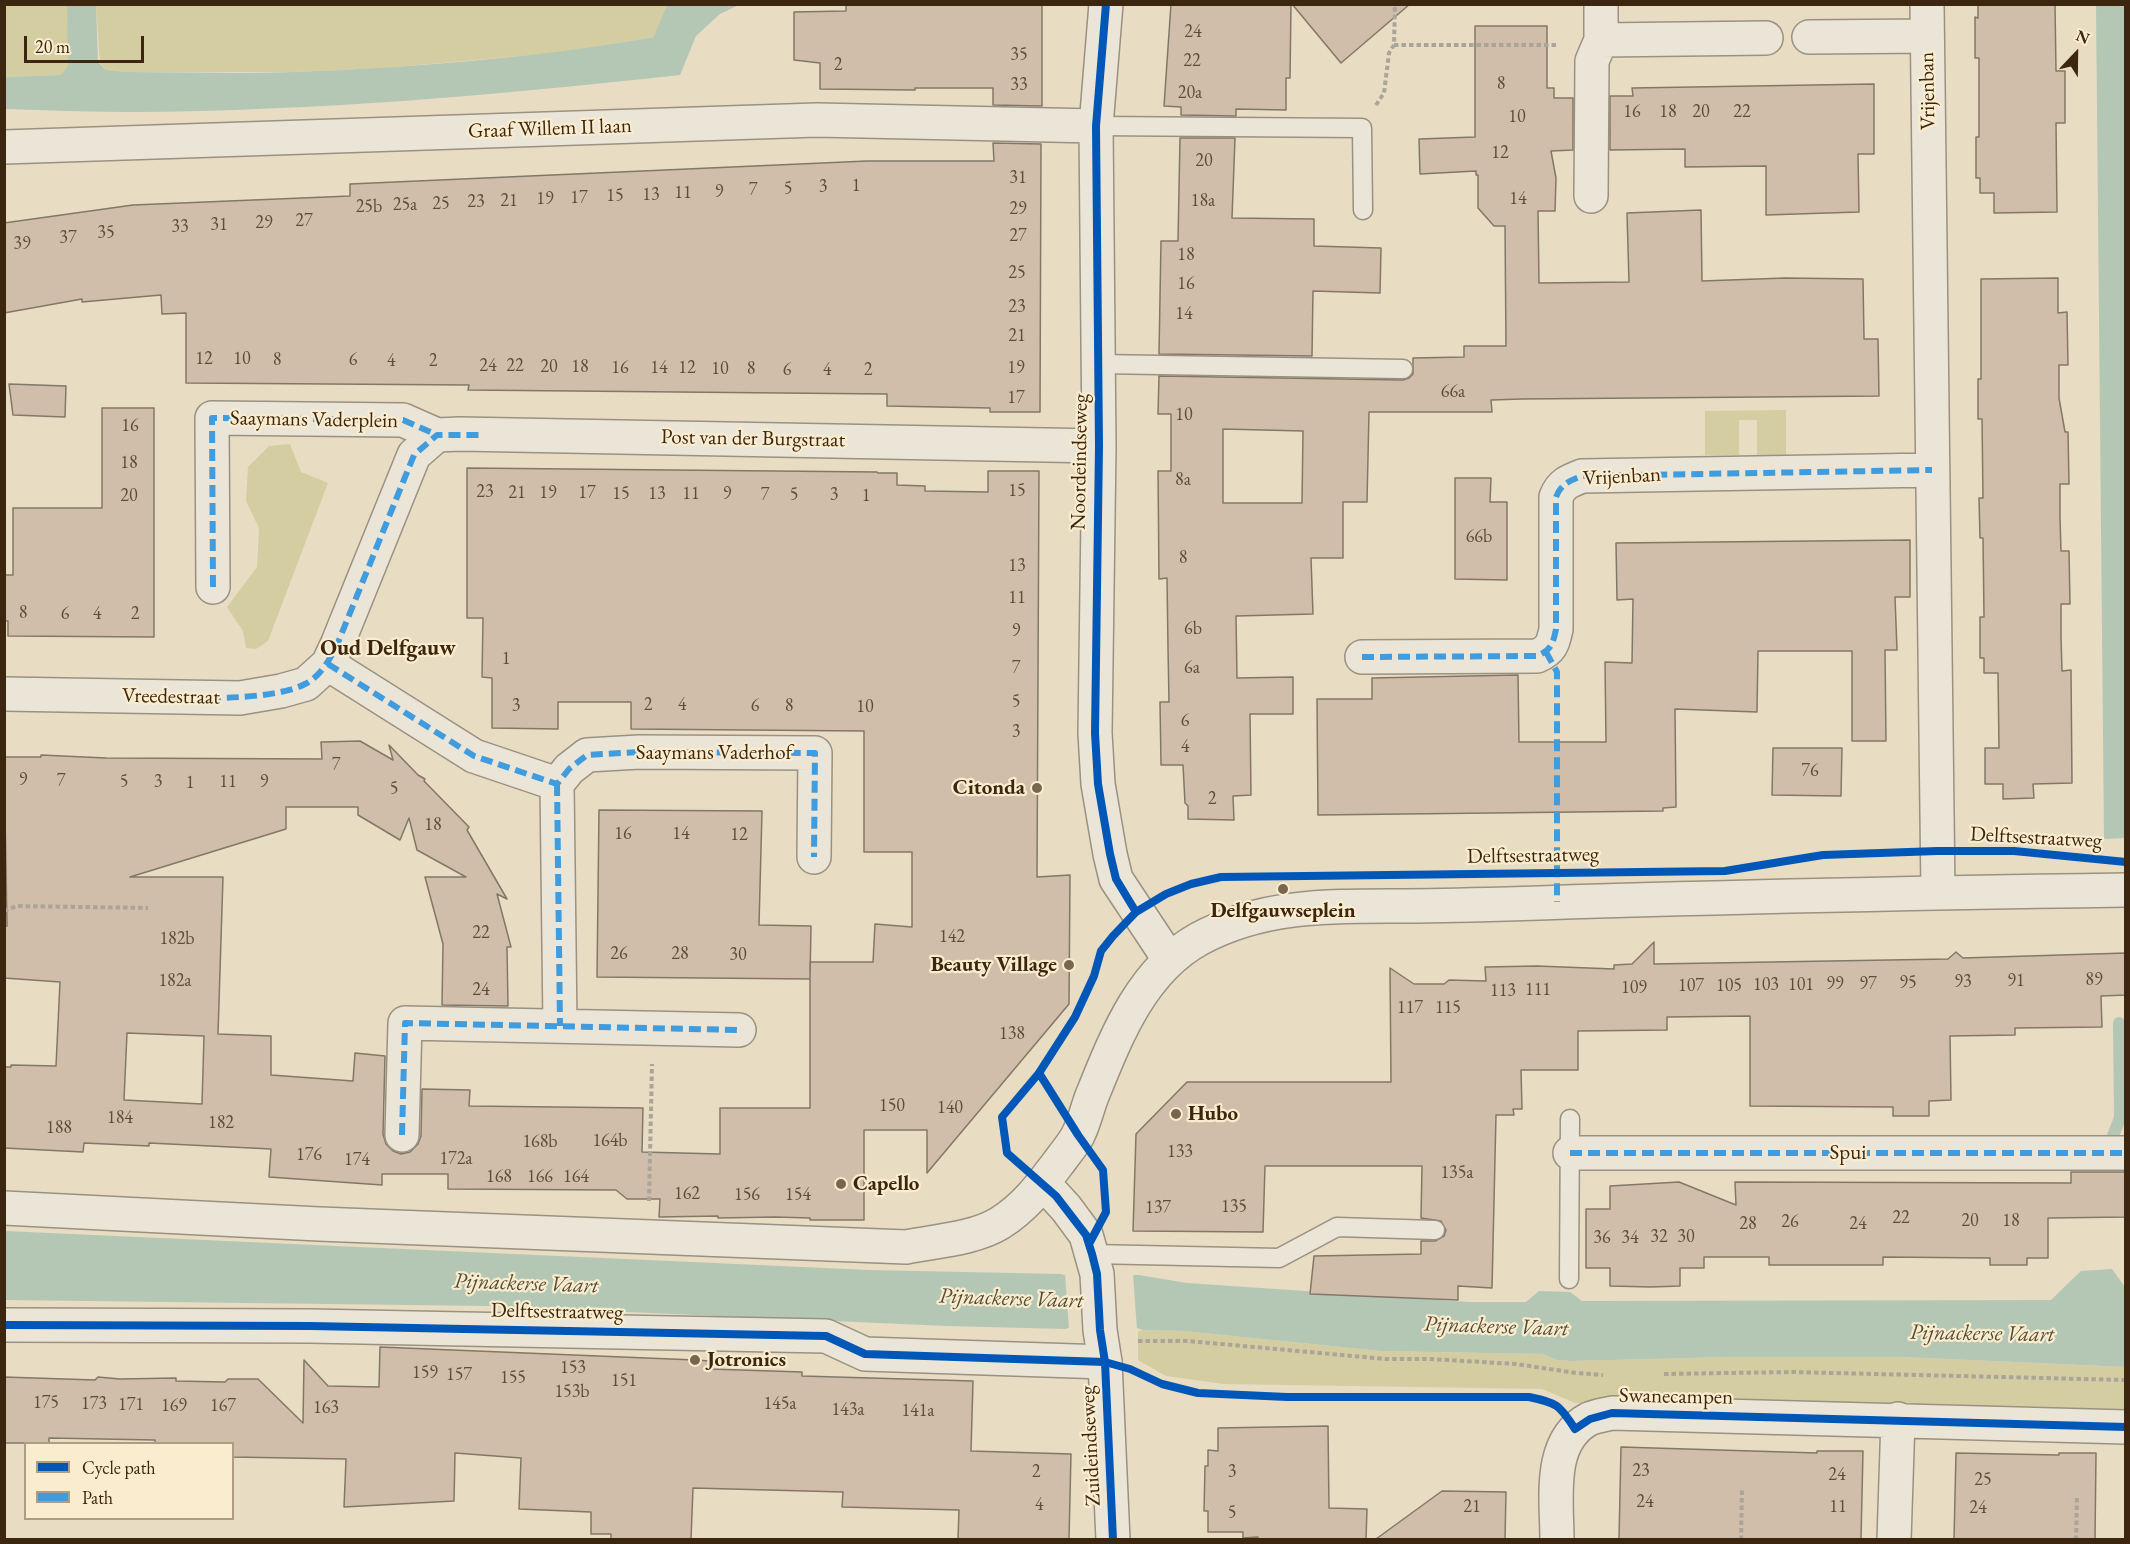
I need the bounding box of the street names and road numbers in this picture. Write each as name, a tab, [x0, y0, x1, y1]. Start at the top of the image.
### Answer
street label: Vrijenban	[1915, 52, 1941, 130]
street label: Graaf Willem II laan	[468, 114, 632, 144]
street label: Noordeindseweg	[1066, 394, 1094, 530]
street label: Saaymans Vaderplein	[230, 406, 398, 434]
street label: Post van der Burgstraat	[661, 425, 845, 453]
street label: Vrijenban	[1582, 462, 1662, 492]
street label: Vreedestraat	[122, 684, 220, 710]
street label: Saaymans Vaderhof	[636, 740, 792, 766]
street label: Delftsestraatweg	[1969, 822, 2103, 854]
street label: Delftsestraatweg	[1467, 842, 1599, 870]
street label: Spui	[1830, 1140, 1866, 1166]
street label: Delftsestraatweg	[491, 1298, 623, 1326]
street label: Swanecampen	[1619, 1383, 1733, 1411]
street label: Zuideindseweg	[1075, 1385, 1107, 1507]

